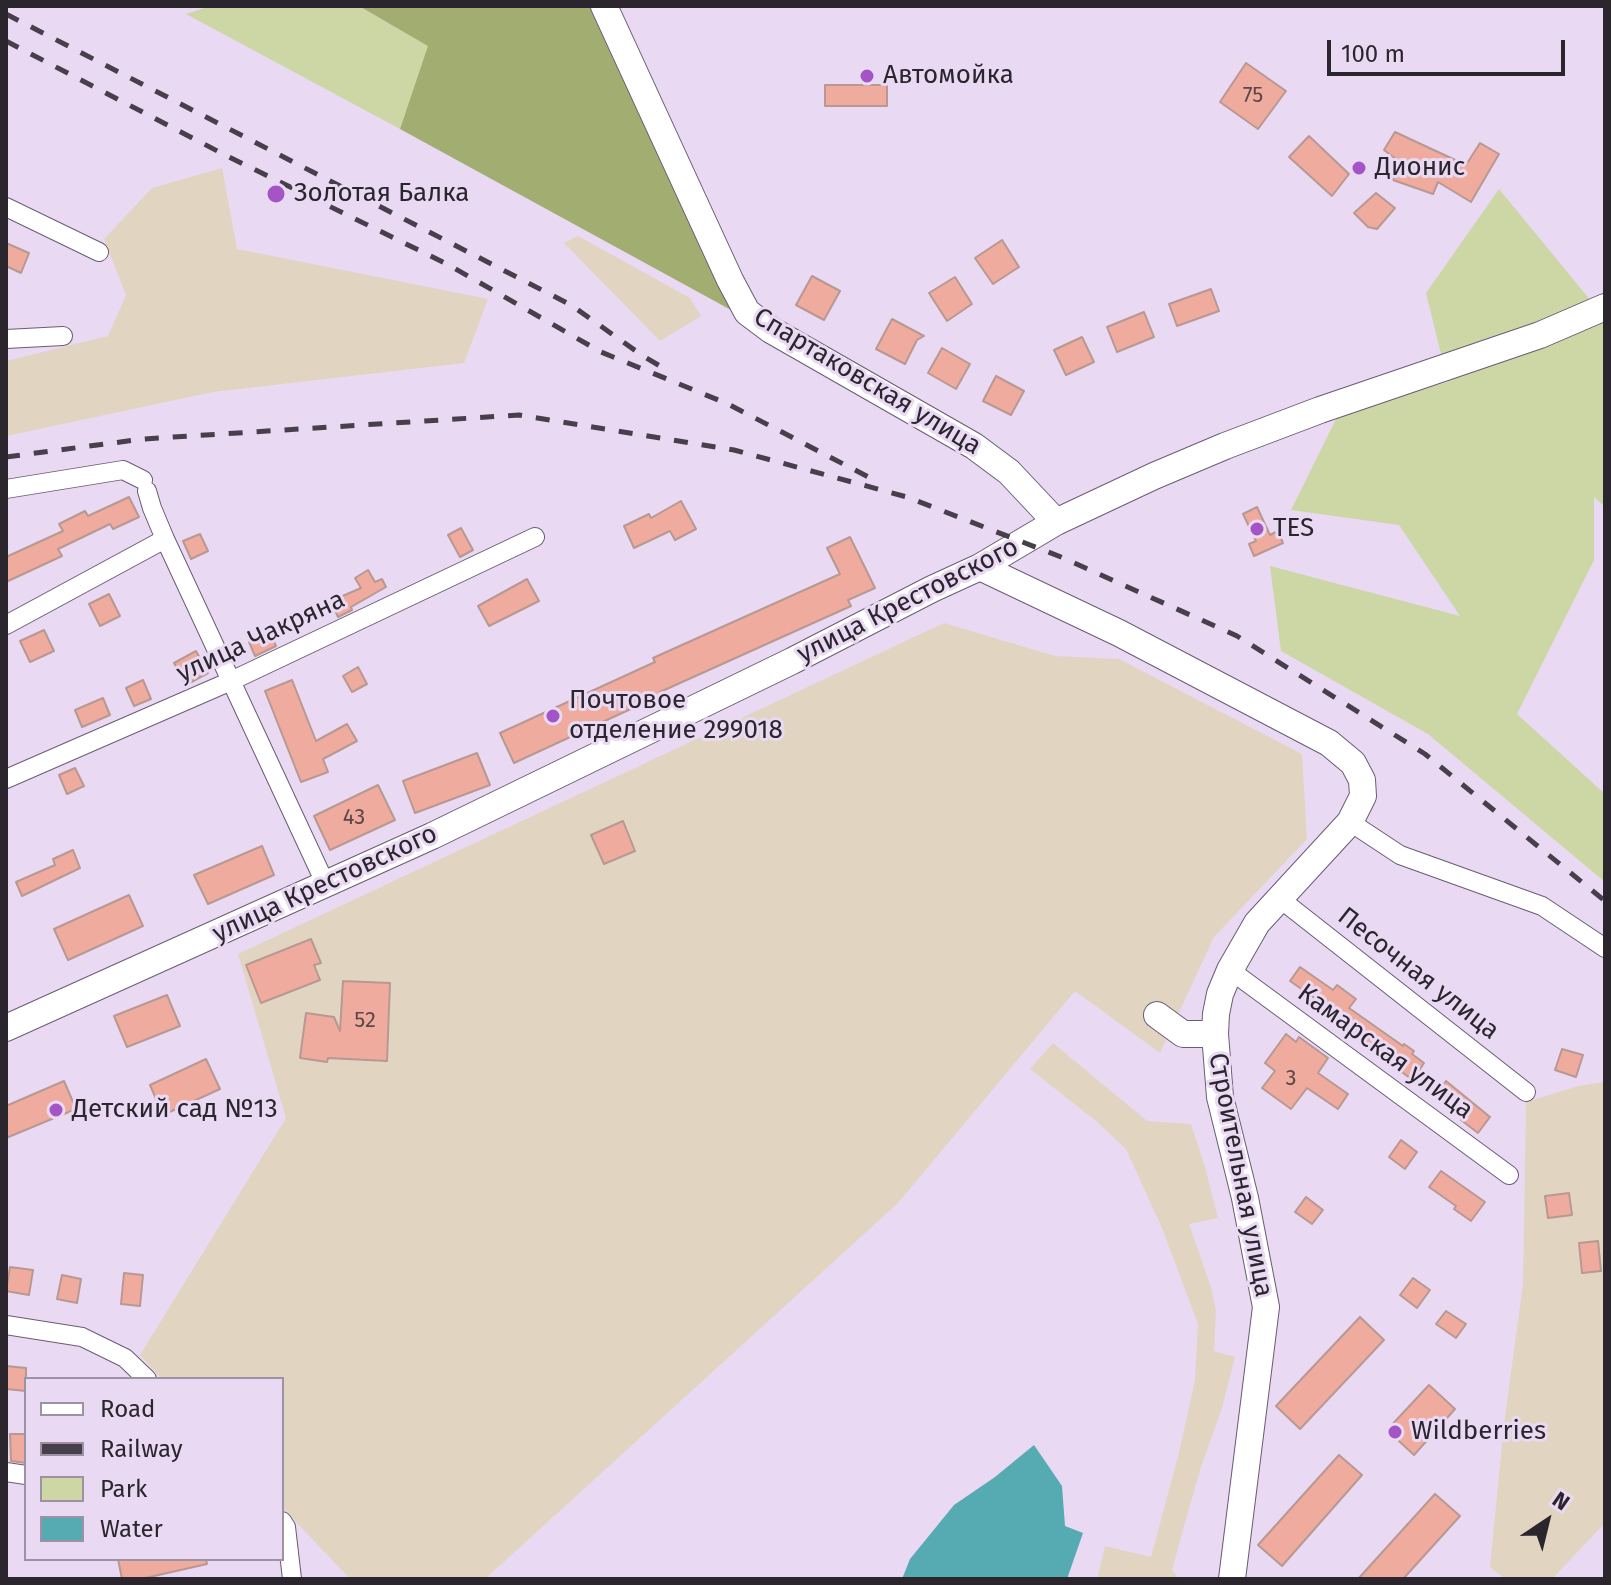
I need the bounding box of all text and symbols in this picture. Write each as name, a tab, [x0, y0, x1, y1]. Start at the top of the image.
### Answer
scale bar	[1331, 24, 1569, 74]
text: 100 m	[1341, 40, 1405, 68]
place label: Автомойка	[883, 60, 1014, 92]
marker: Автомойка	[858, 67, 876, 85]
house number: 75	[1243, 83, 1263, 109]
place label: Дионис	[1375, 152, 1465, 184]
marker: Дионис	[1350, 159, 1368, 177]
place label: Золотая Балка	[294, 178, 469, 210]
marker: Золотая Балка	[265, 183, 287, 205]
street label: Спартаковская улица	[748, 302, 986, 462]
place label: TES	[1273, 513, 1314, 545]
marker: TES	[1248, 520, 1266, 538]
street label: улица Крестовского	[792, 532, 1024, 670]
street label: улица Чакряна	[172, 584, 350, 690]
place label: Почтовое отделение 299018	[569, 685, 783, 746]
marker: Почтовое отделение 299018	[544, 707, 562, 725]
house number: 43	[343, 805, 365, 831]
street label: улица Крестовского	[208, 818, 442, 950]
street label: Песочная улица	[1331, 901, 1505, 1047]
street label: Камарская улица	[1291, 978, 1479, 1126]
house number: 52	[354, 1008, 376, 1034]
street label: Строительная улица	[1201, 1050, 1279, 1300]
house number: 3	[1286, 1066, 1296, 1092]
place label: Детский сад №13	[72, 1094, 278, 1126]
marker: Детский сад №13	[47, 1101, 65, 1119]
legend	[24, 1377, 284, 1561]
text: Road	[100, 1395, 155, 1423]
place label: Wildberries	[1411, 1416, 1546, 1448]
marker: Wildberries	[1386, 1423, 1404, 1441]
text: Railway	[100, 1435, 183, 1463]
text: Park	[100, 1475, 147, 1503]
north arrow	[1507, 1481, 1587, 1561]
text: N	[1547, 1486, 1575, 1516]
text: Water	[100, 1515, 163, 1543]

